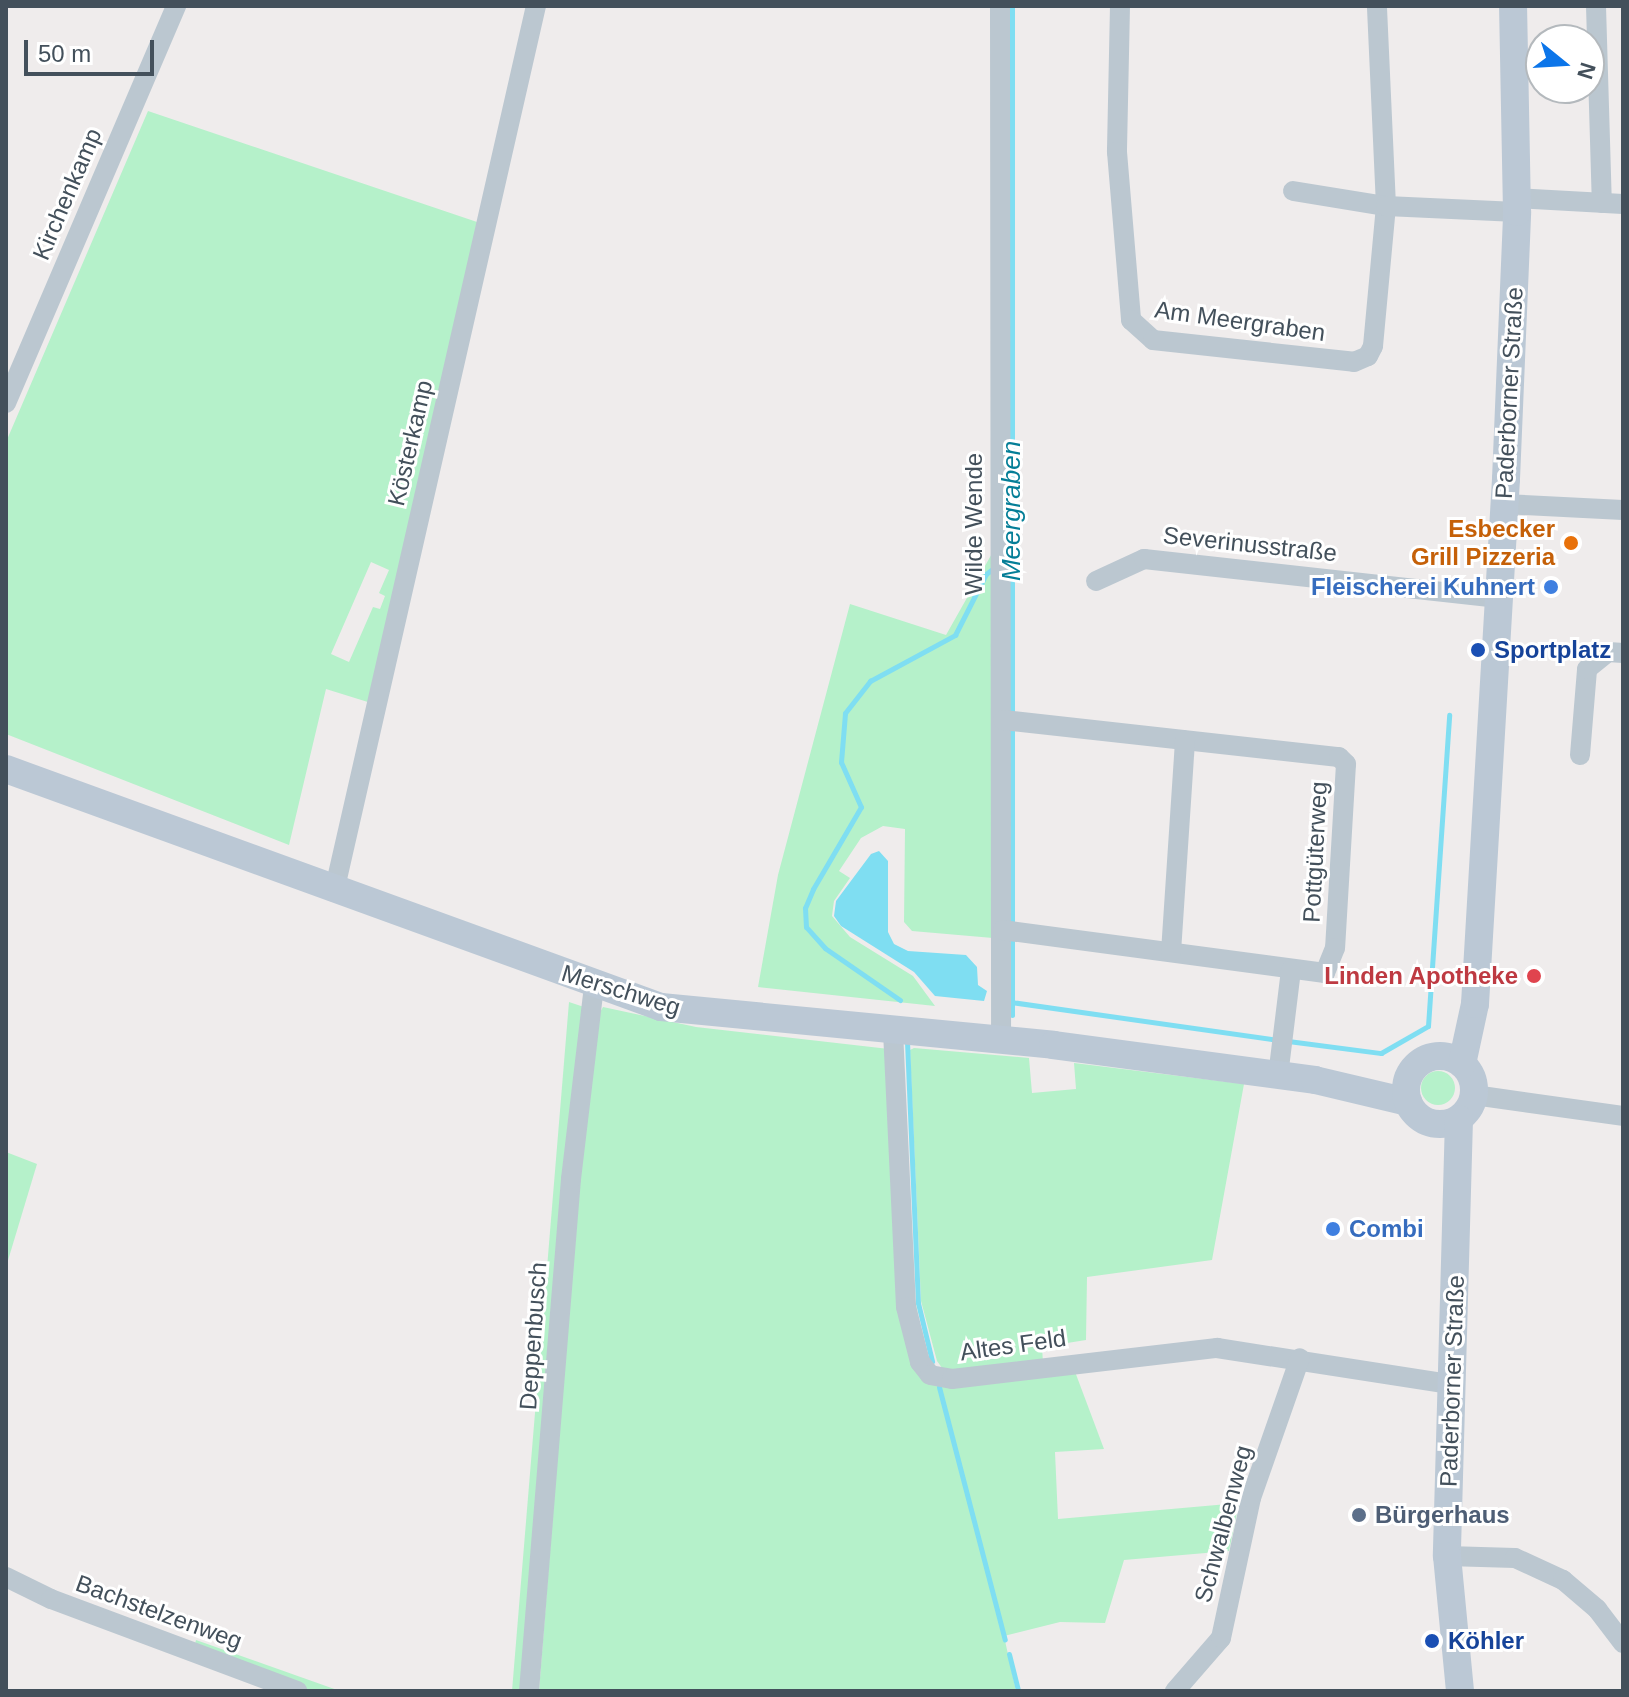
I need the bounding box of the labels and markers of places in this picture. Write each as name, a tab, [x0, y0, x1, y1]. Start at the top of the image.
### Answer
place label: Esbecker Grill Pizzeria	[1411, 515, 1555, 571]
marker: Esbecker Grill Pizzeria	[1562, 534, 1580, 552]
place label: Fleischerei Kuhnert	[1311, 573, 1535, 601]
marker: Fleischerei Kuhnert	[1542, 578, 1560, 596]
place label: Sportplatz	[1494, 636, 1611, 664]
marker: Sportplatz	[1469, 641, 1487, 659]
place label: Linden Apotheke	[1323, 962, 1518, 990]
marker: Linden Apotheke	[1525, 967, 1543, 985]
place label: Combi	[1349, 1215, 1424, 1243]
marker: Combi	[1324, 1220, 1342, 1238]
place label: Bürgerhaus	[1375, 1501, 1510, 1529]
marker: Bürgerhaus	[1350, 1506, 1368, 1524]
place label: Köhler	[1448, 1627, 1524, 1655]
marker: Köhler	[1423, 1632, 1441, 1650]

